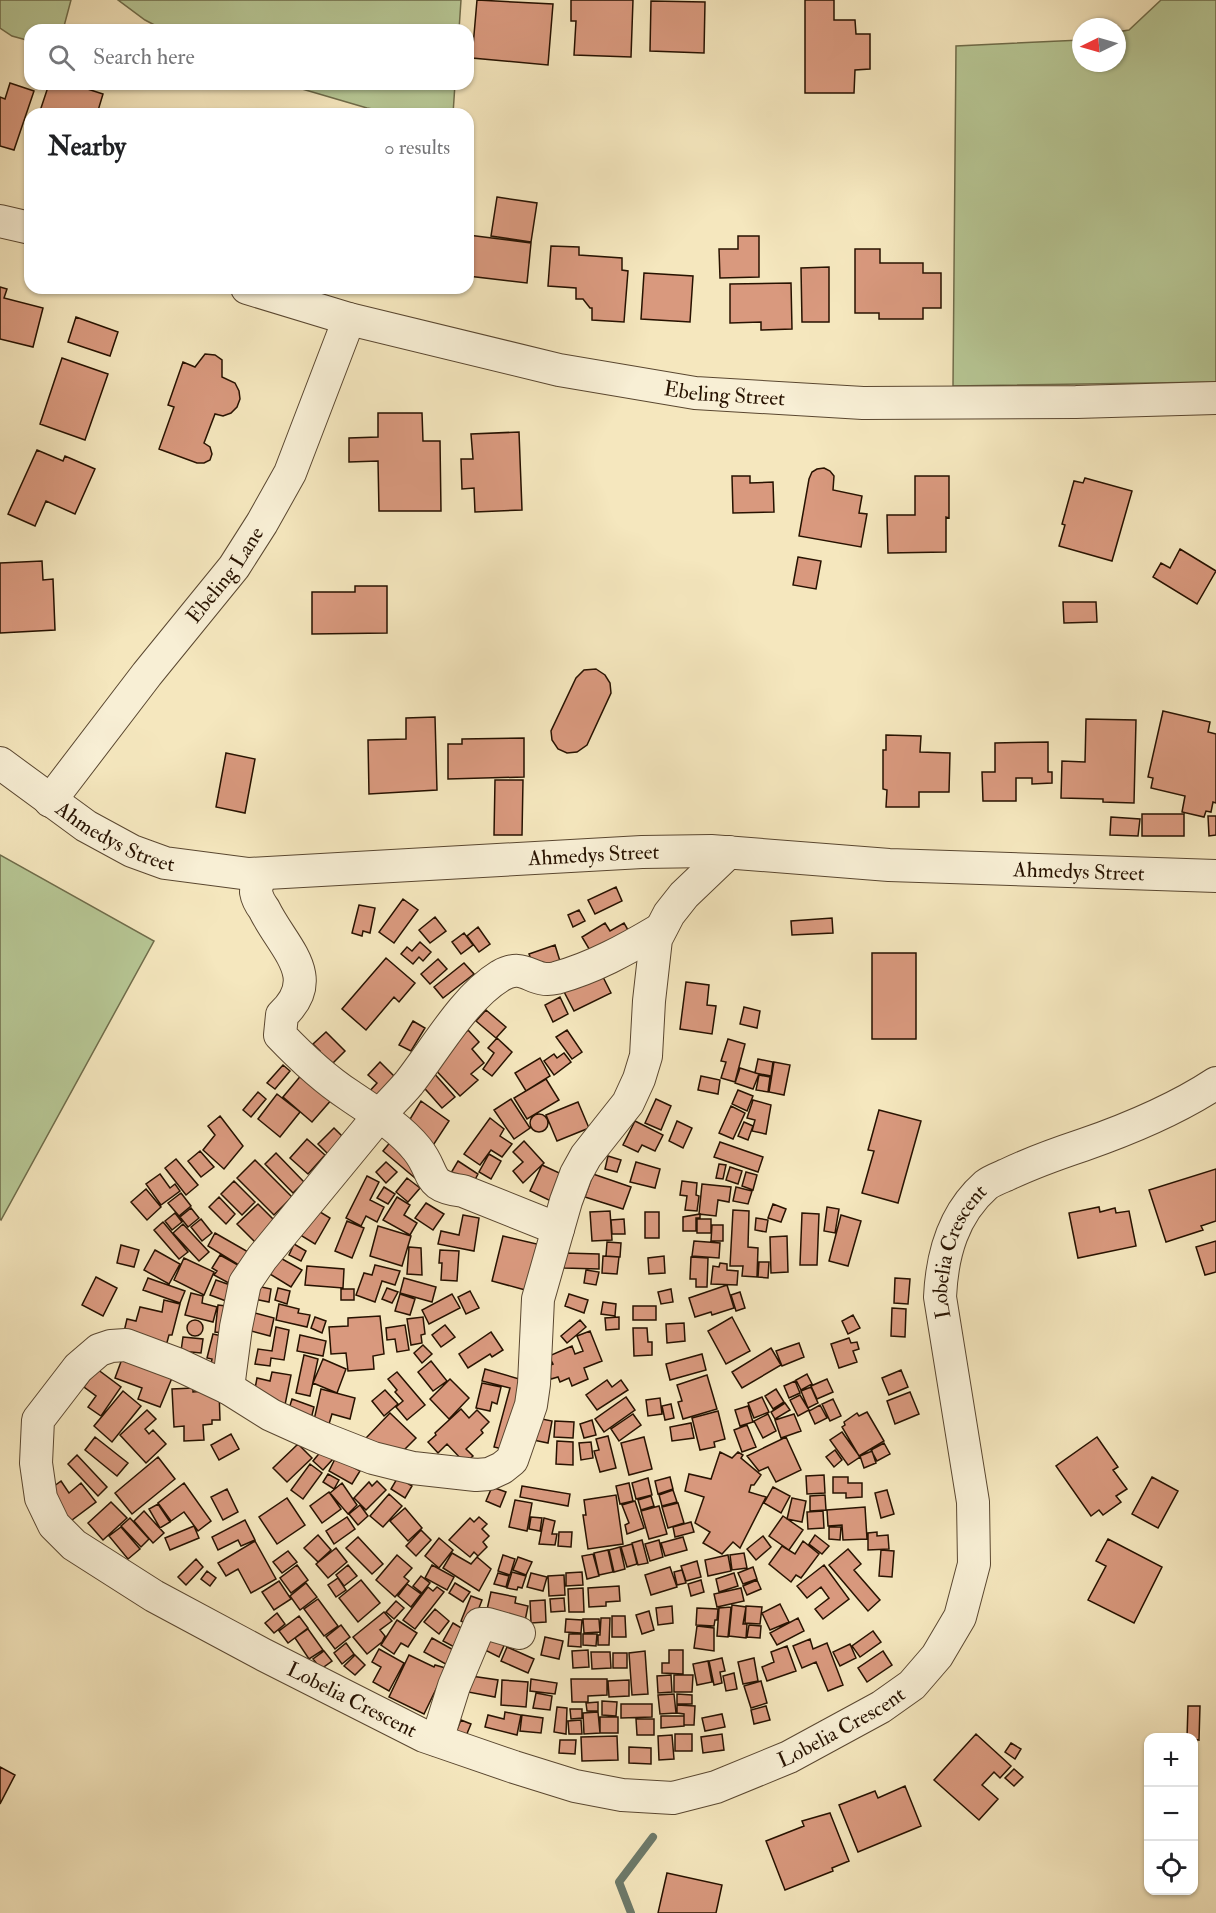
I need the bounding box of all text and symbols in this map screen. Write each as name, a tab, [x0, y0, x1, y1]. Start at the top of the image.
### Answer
north arrow	[1072, 18, 1126, 72]
search box	[24, 24, 474, 90]
icon: search	[45, 41, 78, 74]
text: Search here	[93, 43, 195, 71]
text: Nearby	[48, 131, 126, 163]
text: 0 results	[384, 135, 450, 160]
street label: Ebeling Street	[662, 375, 786, 412]
street label: Ebeling Lane	[180, 522, 270, 629]
street label: Ahmedys Street	[49, 795, 176, 878]
street label: Ahmedys Street	[526, 839, 660, 872]
street label: Ahmedys Street	[1012, 856, 1145, 888]
street label: Lobelia Crescent	[927, 1178, 993, 1321]
street label: Lobelia Crescent	[282, 1656, 422, 1744]
street label: Lobelia Crescent	[774, 1681, 911, 1774]
map controls	[1144, 1733, 1198, 1895]
button: +	[1144, 1733, 1198, 1787]
button: −	[1144, 1787, 1198, 1841]
button: locate	[1144, 1841, 1198, 1895]

